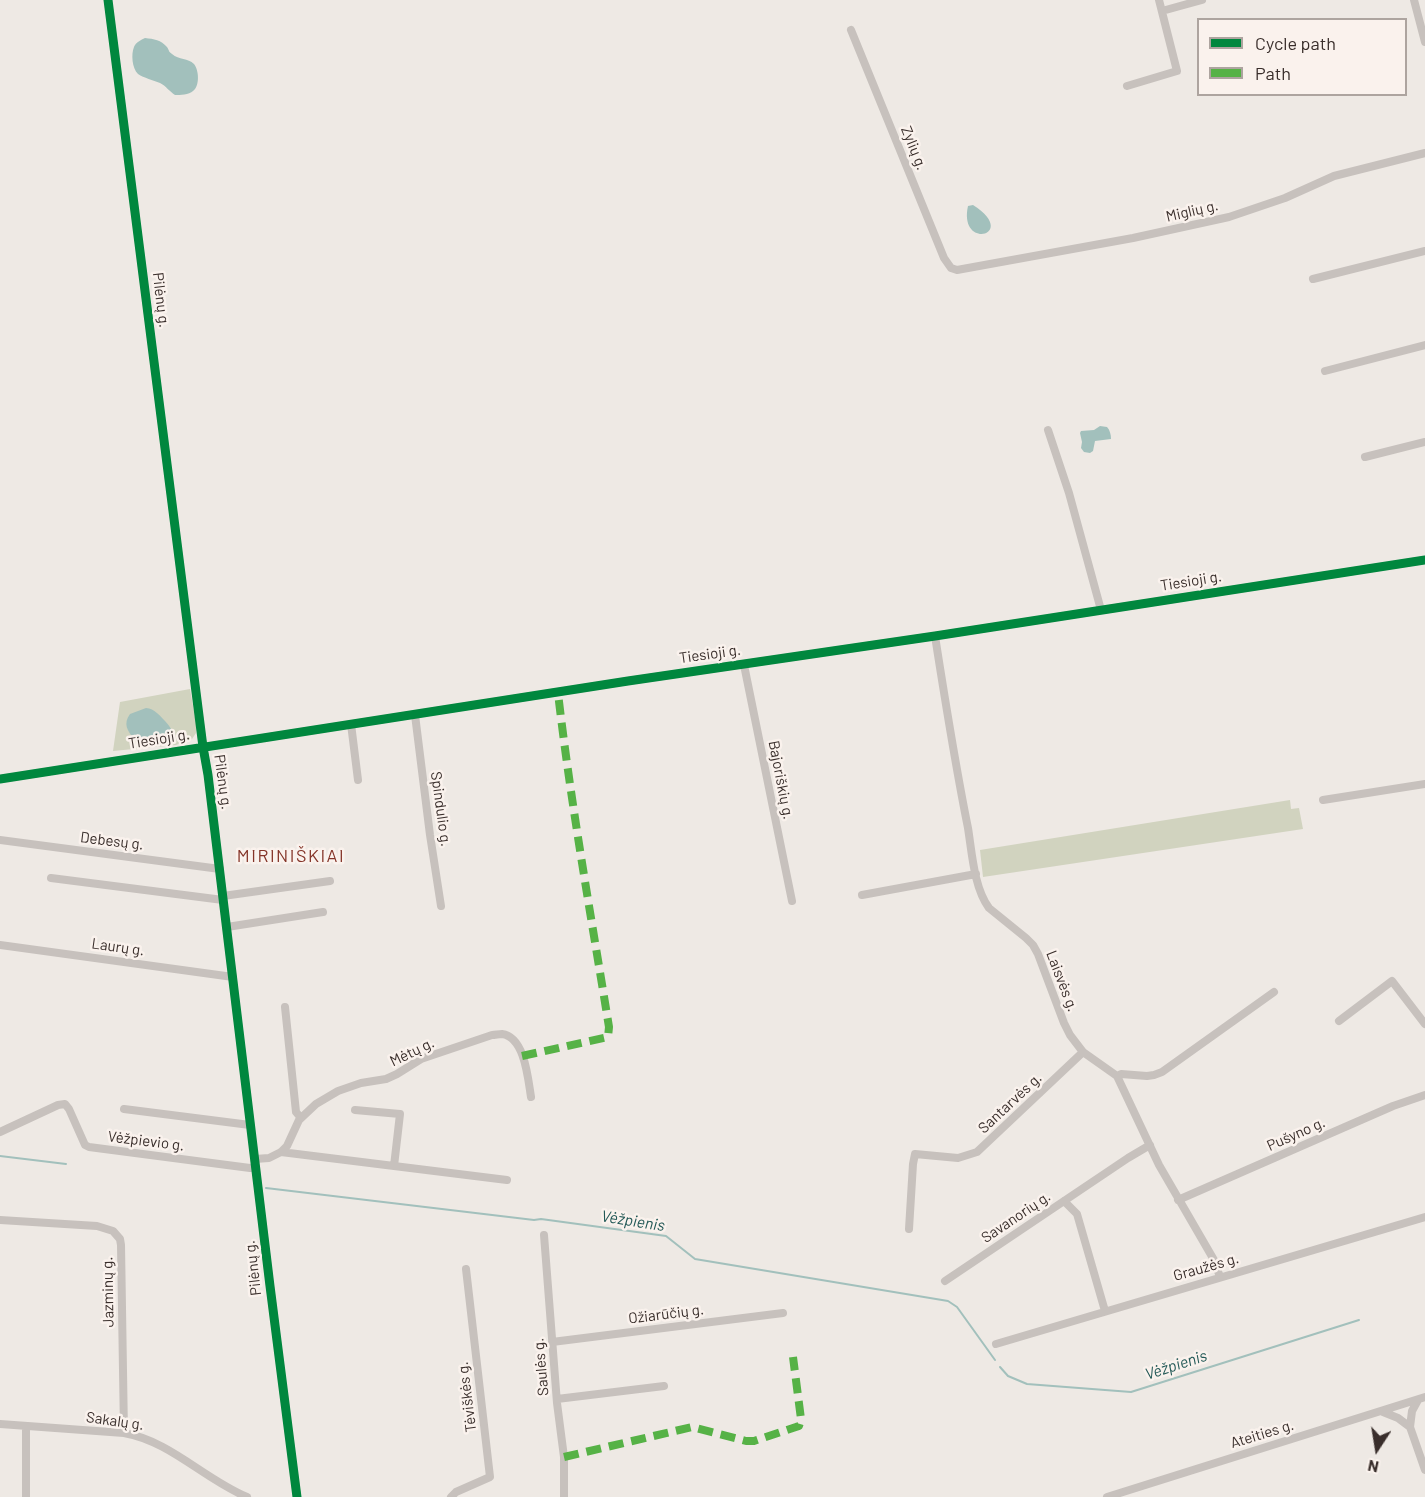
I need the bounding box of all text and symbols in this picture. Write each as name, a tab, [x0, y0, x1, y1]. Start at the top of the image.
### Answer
legend	[1197, 18, 1407, 96]
text: Cycle path	[1255, 32, 1336, 54]
text: Path	[1255, 62, 1291, 84]
street label: Zylių g.	[897, 123, 931, 173]
street label: Miglių g.	[1164, 196, 1220, 226]
street label: Pilėnų g.	[149, 271, 173, 329]
street label: Tiesioji g.	[1159, 567, 1223, 595]
street label: Tiesioji g.	[678, 641, 742, 667]
street label: Tiesioji g.	[127, 725, 191, 753]
street label: Bajoriškių g.	[765, 739, 797, 821]
street label: Pilėnų g.	[210, 753, 236, 811]
street label: Spindulio g.	[427, 770, 455, 848]
street label: Debesų g.	[79, 828, 145, 854]
district label: MIRINIŠKIAI	[237, 845, 345, 867]
street label: Laurų g.	[91, 934, 145, 960]
street label: Laisvės g.	[1042, 948, 1082, 1014]
street label: Mėtų g.	[387, 1034, 437, 1070]
street label: Santarvės g.	[974, 1069, 1046, 1137]
street label: Pušyno g.	[1264, 1113, 1328, 1155]
street label: Vėžpievio g.	[107, 1127, 185, 1155]
street label: Savanorių g.	[978, 1187, 1054, 1247]
water label: Vėžpienis	[600, 1206, 666, 1236]
street label: Pilėnų g.	[241, 1239, 265, 1297]
street label: Graužės g.	[1171, 1249, 1241, 1285]
street label: Jazminų g.	[98, 1257, 118, 1327]
street label: Ožiarūčių g.	[627, 1300, 705, 1328]
street label: Saulės g.	[529, 1337, 553, 1397]
water label: Vėžpienis	[1143, 1346, 1209, 1384]
street label: Tėviškės g.	[454, 1361, 480, 1433]
street label: Sakalų g.	[85, 1408, 145, 1434]
street label: Ateities g.	[1228, 1416, 1296, 1452]
north arrow	[1347, 1419, 1407, 1479]
text: N	[1366, 1457, 1380, 1477]

